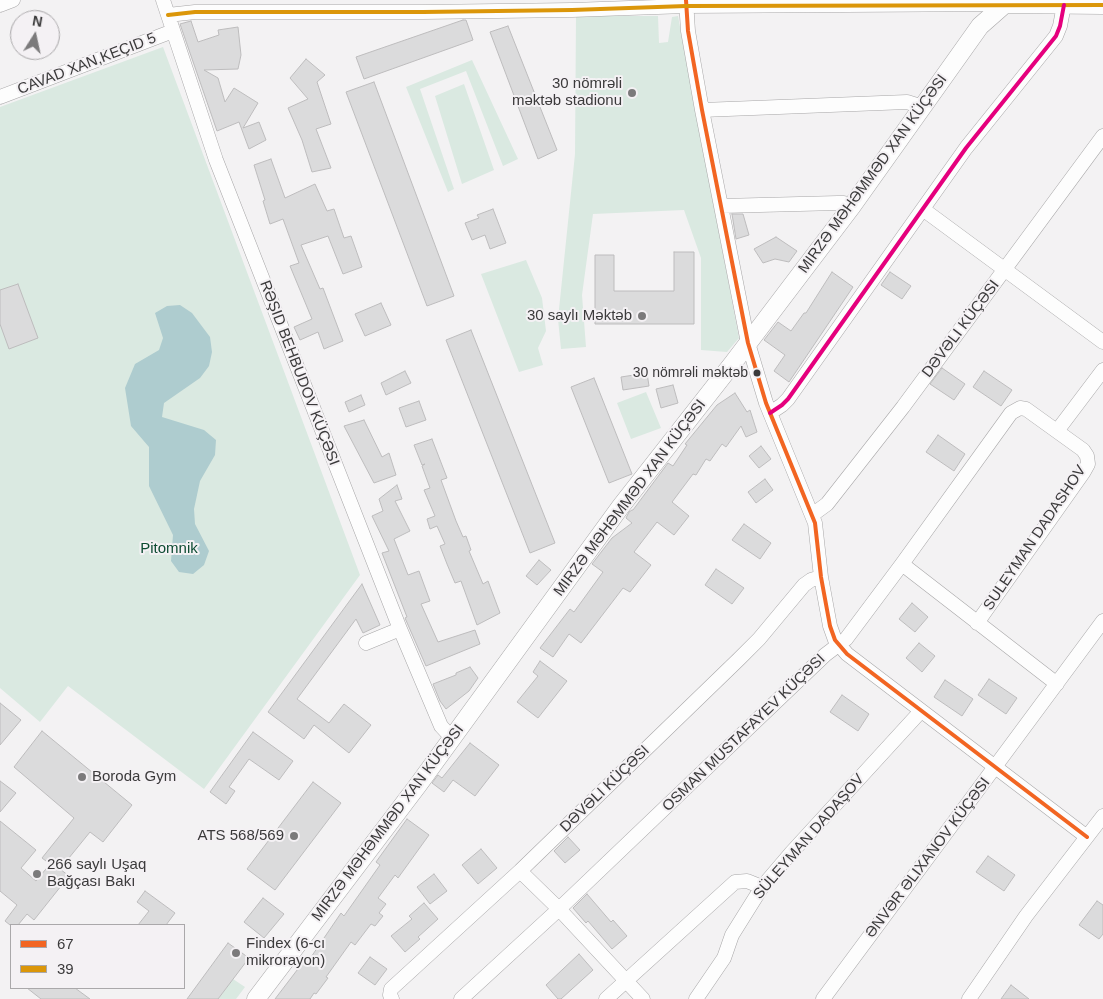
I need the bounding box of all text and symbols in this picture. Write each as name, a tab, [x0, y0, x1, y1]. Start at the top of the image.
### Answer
north arrow	[10, 10, 60, 60]
text: N	[31, 12, 44, 30]
street label: CAVAD XAN,KEÇID 5	[15, 29, 159, 99]
street label: MIRZƏ MƏHƏMMƏD XAN KÜÇƏSI	[795, 71, 951, 277]
place label: 30 nömrəli məktəb stadionu	[512, 75, 622, 110]
marker: 30 nömrəli məktəb stadionu	[626, 87, 638, 99]
street label: DƏVƏLI KÜÇƏSI	[919, 277, 1003, 381]
street label: RƏŞID BEHBUDOV KÜÇƏSI	[255, 278, 343, 468]
place label: 30 saylı Məktəb	[527, 307, 632, 325]
marker: 30 saylı Məktəb	[636, 310, 648, 322]
place label: 30 nömrəli məktəb	[633, 365, 748, 381]
marker: 30 nömrəli məktəb	[752, 368, 762, 378]
street label: MIRZƏ MƏHƏMMƏD XAN KÜÇƏSI	[550, 396, 710, 600]
street label: SULEYMAN DADASHOV	[980, 462, 1090, 614]
park label: Pitomnik	[140, 540, 198, 558]
street label: OSMAN MUSTAFAYEV KÜÇƏSI	[659, 650, 829, 816]
street label: MIRZƏ MƏHƏMMƏD XAN KÜÇƏSI	[308, 721, 468, 925]
street label: DƏVƏLI KÜÇƏSI	[557, 742, 653, 836]
place label: Boroda Gym	[92, 768, 176, 786]
marker: Boroda Gym	[76, 771, 88, 783]
street label: SÜLEYMAN DADAŞOV	[750, 771, 868, 903]
street label: ƏNVƏR ƏLIXANOV KÜÇƏSI	[862, 774, 994, 942]
place label: ATS 568/569	[198, 827, 284, 845]
marker: ATS 568/569	[288, 830, 300, 842]
place label: 266 saylı Uşaq Bağçası Bakı	[47, 856, 146, 891]
marker: 266 saylı Uşaq Bağçası Bakı	[31, 868, 43, 880]
legend	[10, 924, 185, 989]
text: 67	[57, 935, 74, 952]
place label: Findex (6-cı mikrorayon)	[246, 935, 325, 970]
marker: Findex (6-cı mikrorayon)	[230, 947, 242, 959]
text: 39	[57, 960, 74, 977]

